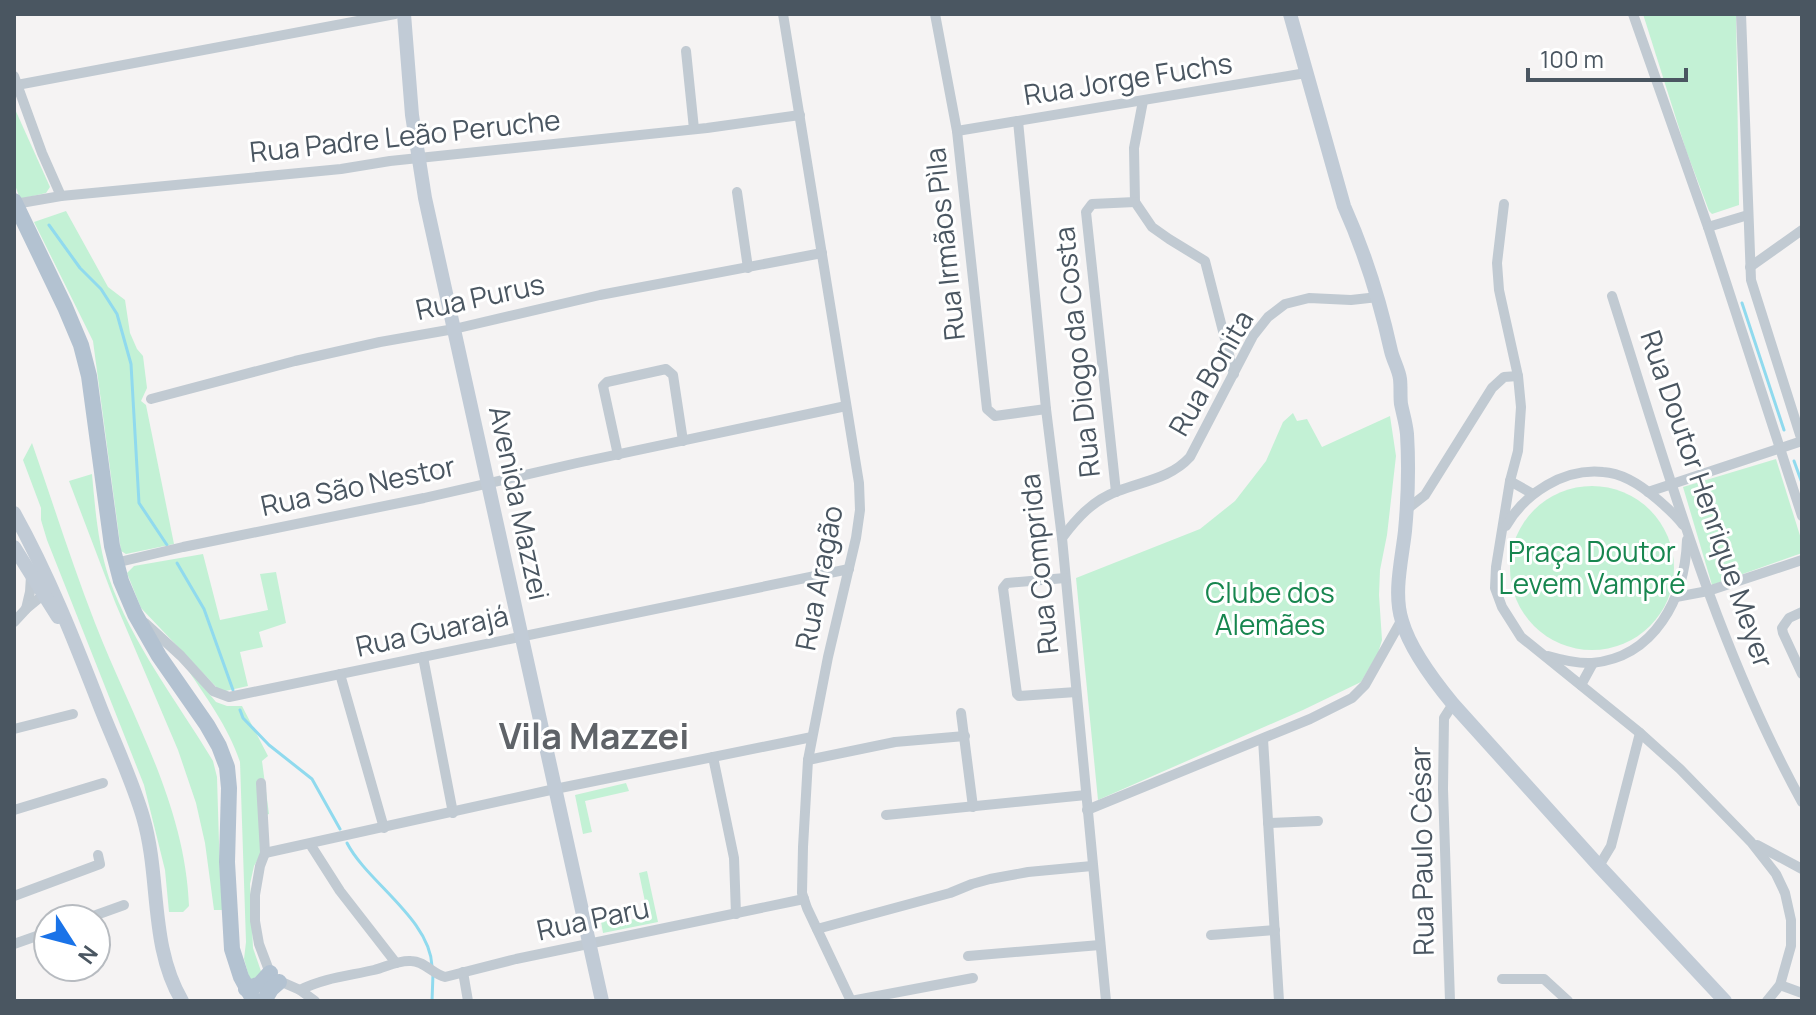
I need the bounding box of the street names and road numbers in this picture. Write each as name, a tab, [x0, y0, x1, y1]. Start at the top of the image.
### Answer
street label: Rua Jorge Fuchs	[1021, 43, 1235, 113]
street label: Rua Padre Leão Peruche	[248, 100, 562, 170]
street label: Rua Irmãos Pìla	[915, 146, 973, 342]
street label: Rua Diogo da Costa	[1044, 225, 1108, 479]
street label: Rua Purus	[412, 264, 548, 328]
street label: Rua Bonita	[1159, 303, 1261, 442]
street label: Rua Doutor Henrique Meyer	[1632, 325, 1784, 672]
street label: Avenida Mazzei	[481, 402, 559, 603]
street label: Rua São Nestor	[257, 446, 459, 524]
street label: Rua Comprida	[1010, 472, 1066, 656]
street label: Rua Aragão	[785, 502, 851, 654]
street label: Rua Guarajá	[352, 595, 512, 665]
street label: Rua Paulo César	[1400, 746, 1442, 956]
street label: Rua Paru	[533, 888, 652, 948]

